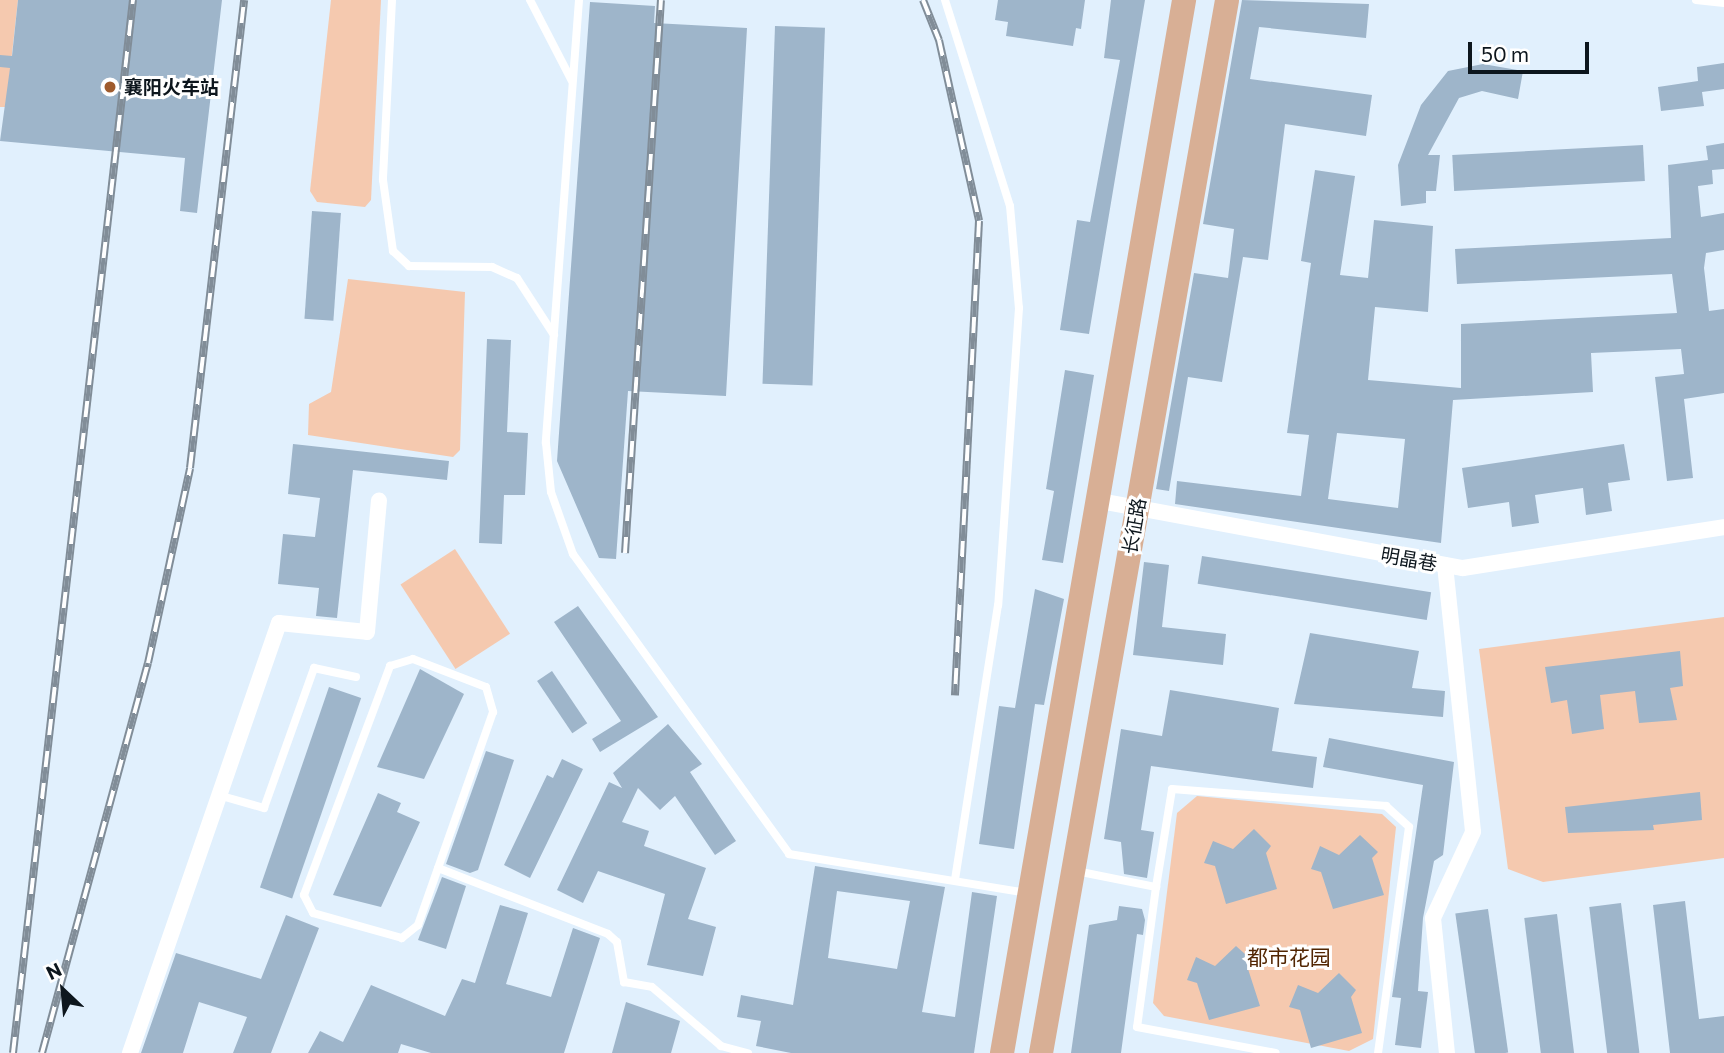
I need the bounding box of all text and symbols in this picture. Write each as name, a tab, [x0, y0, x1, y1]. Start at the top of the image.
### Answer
scale bar	[1472, 28, 1593, 72]
text: 50 m	[1481, 41, 1529, 66]
place label: 襄阳火车站	[124, 76, 219, 98]
marker: 襄阳火车站	[102, 79, 118, 95]
street label: 长征路	[1118, 496, 1150, 556]
street label: 明晶巷	[1379, 543, 1439, 575]
district label: 都市花园	[1247, 944, 1331, 970]
north arrow	[28, 955, 98, 1025]
text: N	[42, 957, 65, 984]

